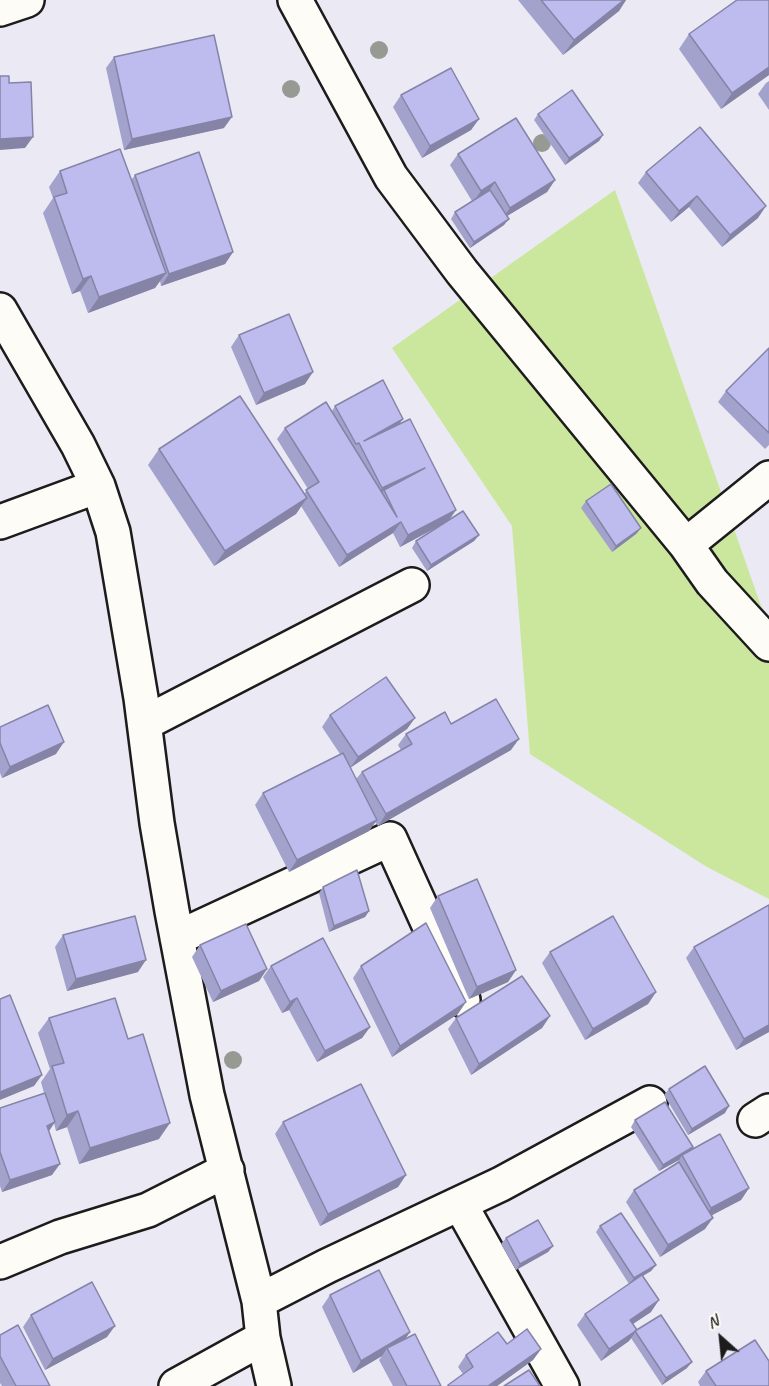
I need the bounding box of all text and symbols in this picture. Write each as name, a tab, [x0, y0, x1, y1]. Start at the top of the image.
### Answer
north arrow	[691, 1308, 751, 1368]
text: N	[704, 1311, 722, 1333]

